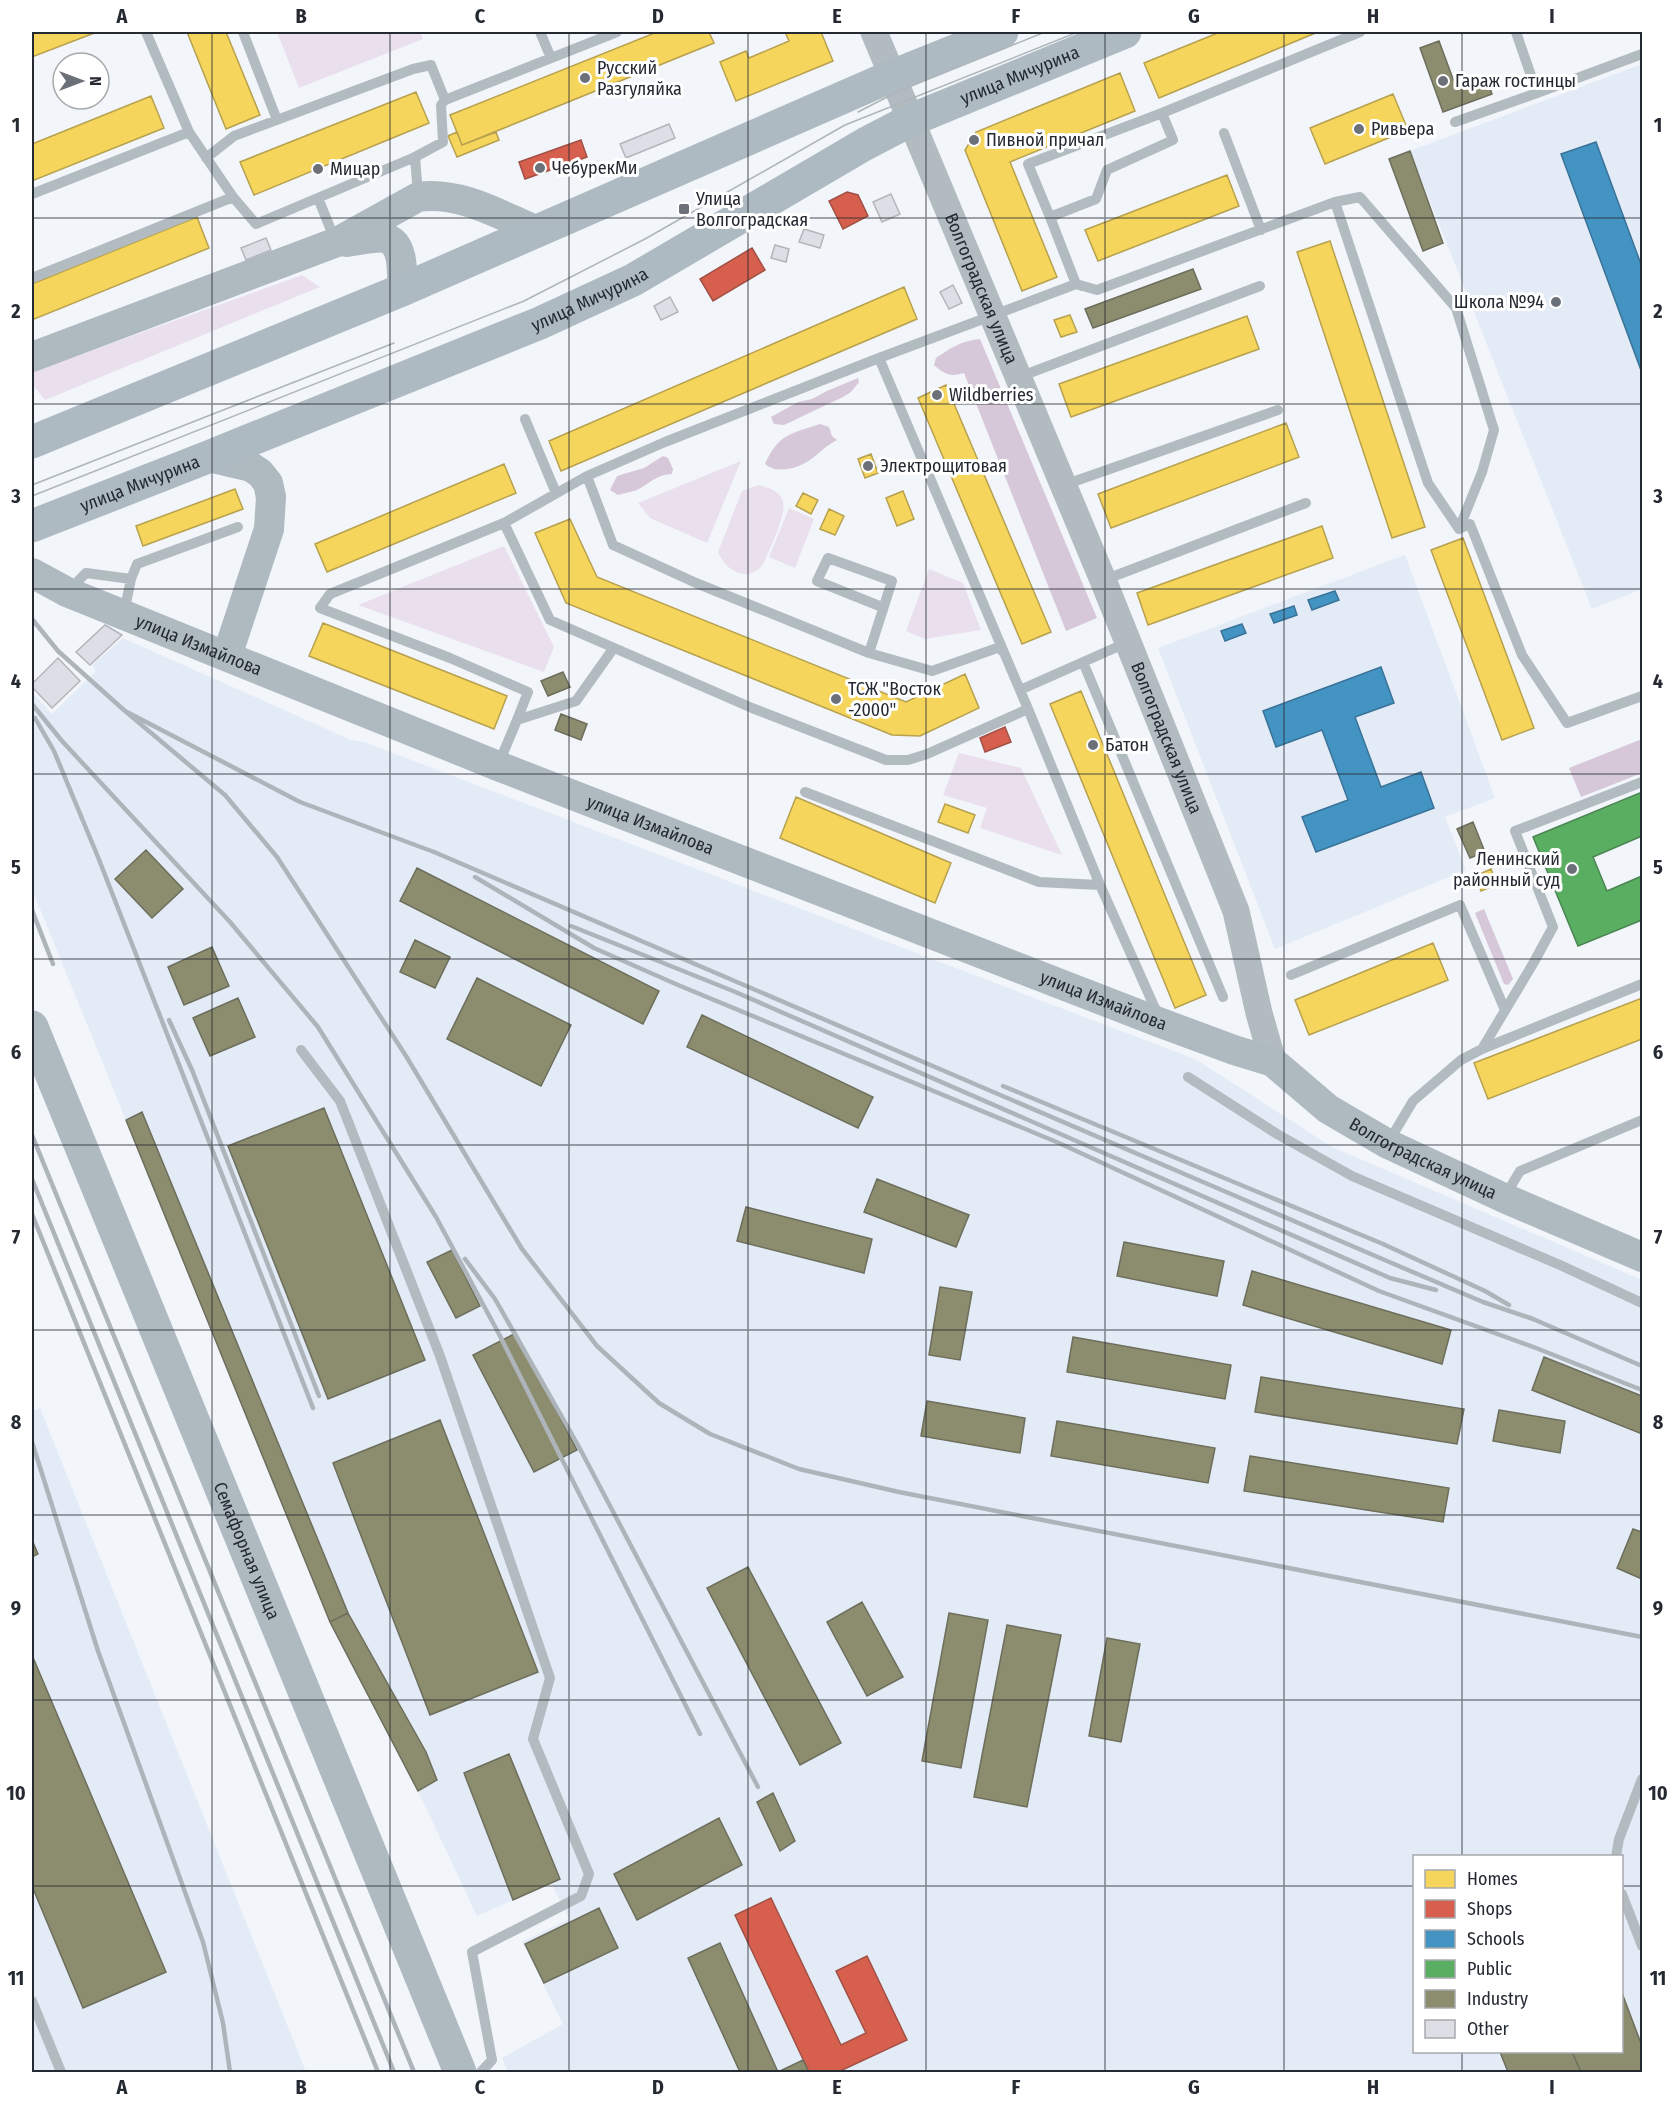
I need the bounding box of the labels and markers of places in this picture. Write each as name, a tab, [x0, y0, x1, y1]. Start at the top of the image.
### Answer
place label: Русский Разгуляйка	[597, 57, 682, 100]
place label: Гараж гостинцы	[1455, 70, 1576, 92]
marker: Русский Разгуляйка	[578, 71, 592, 85]
marker: Гараж гостинцы	[1436, 74, 1450, 88]
place label: Ривьера	[1371, 118, 1434, 140]
marker: Ривьера	[1352, 122, 1366, 136]
place label: Пивной причал	[986, 129, 1104, 151]
marker: Пивной причал	[967, 133, 981, 147]
place label: ЧебурекМи	[552, 157, 637, 179]
place label: Мицар	[330, 158, 380, 180]
marker: ЧебурекМи	[533, 161, 547, 175]
marker: Мицар	[311, 162, 325, 176]
place label: Улица Волгоградская	[695, 188, 808, 231]
marker: Улица Волгоградская	[677, 202, 691, 216]
place label: Школа №94	[1454, 291, 1544, 313]
marker: Школа №94	[1549, 295, 1563, 309]
place label: Wildberries	[949, 384, 1034, 406]
marker: Wildberries	[930, 388, 944, 402]
place label: Электрощитовая	[880, 455, 1007, 477]
marker: Электрощитовая	[861, 459, 875, 473]
place label: ТСЖ "Восток -2000"	[848, 678, 942, 721]
marker: ТСЖ "Восток -2000"	[829, 692, 843, 706]
place label: Батон	[1105, 734, 1149, 756]
marker: Батон	[1086, 738, 1100, 752]
place label: Ленинский районный суд	[1453, 848, 1560, 891]
marker: Ленинский районный суд	[1565, 862, 1579, 876]

